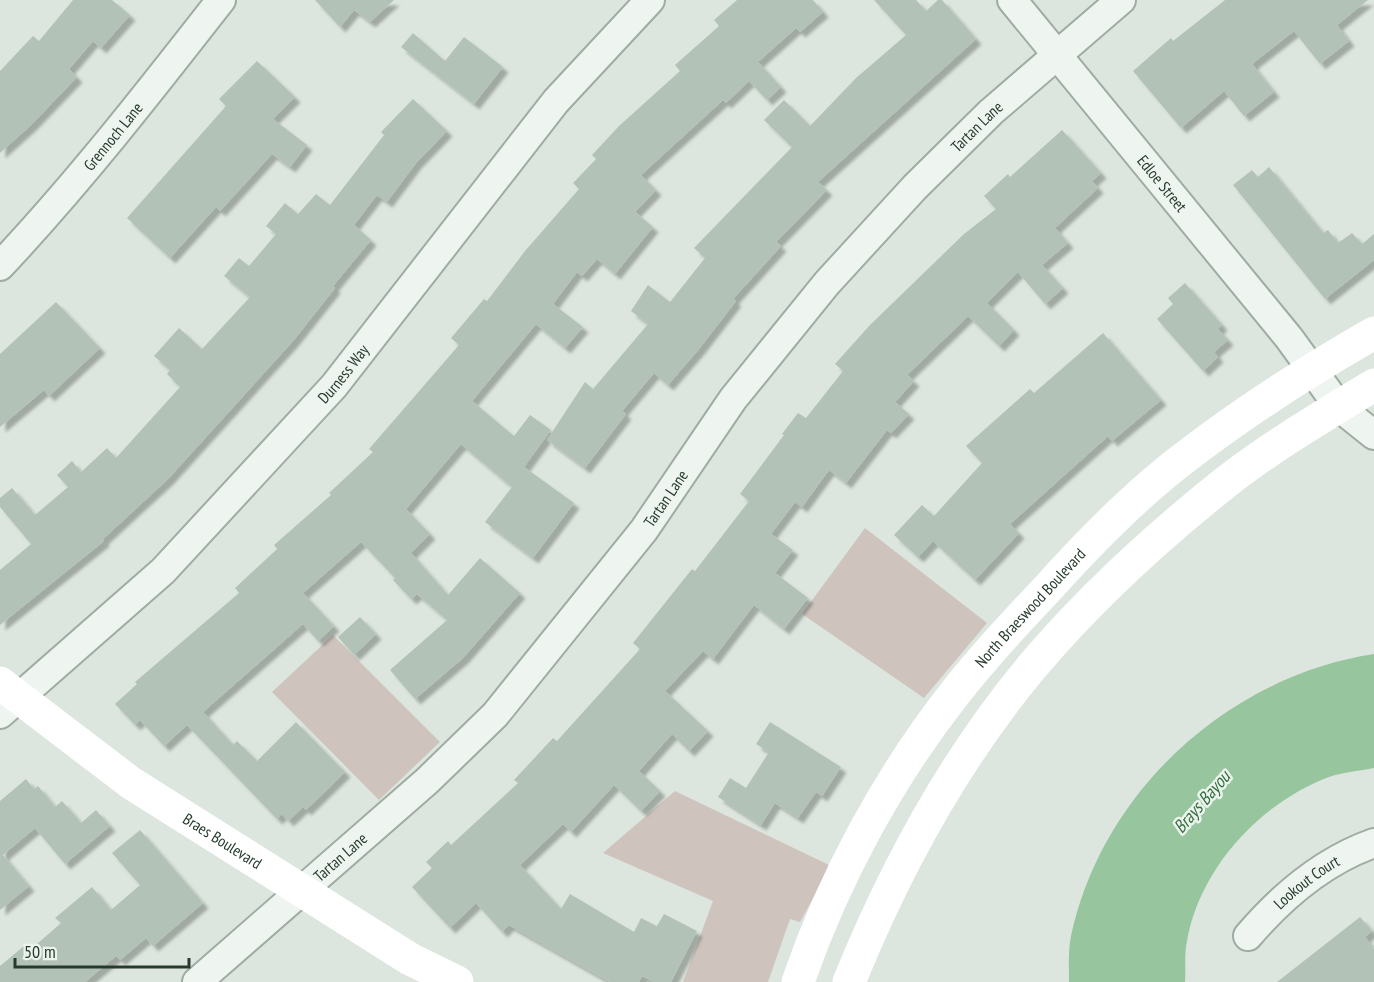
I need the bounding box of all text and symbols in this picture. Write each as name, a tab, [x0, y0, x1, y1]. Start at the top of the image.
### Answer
street label: Tartan Lane	[946, 97, 1007, 156]
street label: Grennoch Lane	[79, 98, 147, 174]
street label: Edloe Street	[1133, 151, 1192, 216]
street label: Durness Way	[313, 340, 373, 407]
street label: Tartan Lane	[639, 466, 692, 531]
street label: North Braeswood Boulevard	[970, 544, 1090, 671]
water label: Brays Bayou	[1168, 765, 1236, 838]
street label: Braes Boulevard	[179, 808, 266, 873]
street label: Tartan Lane	[309, 828, 371, 886]
street label: Lookout Court	[1269, 850, 1343, 913]
scale bar	[15, 931, 189, 969]
text: 50 m	[24, 940, 56, 963]

